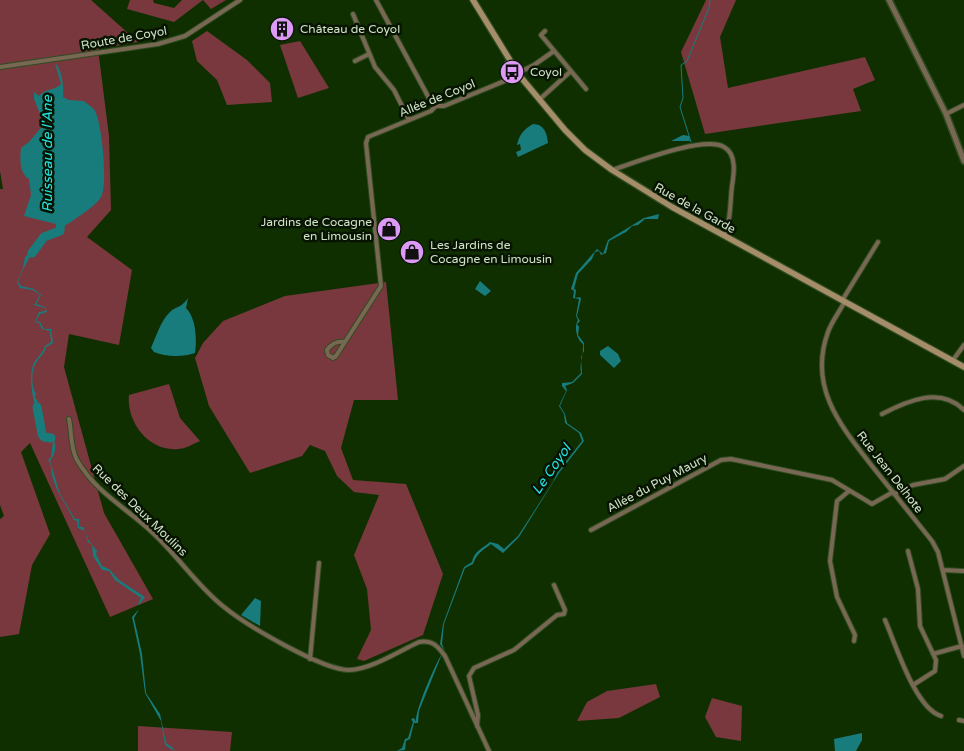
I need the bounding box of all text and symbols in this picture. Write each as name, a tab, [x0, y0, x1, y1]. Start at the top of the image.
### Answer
building icon: Château de Coyol	[269, 16, 295, 42]
place label: Château de Coyol	[300, 22, 400, 36]
street label: Route de Coyol	[80, 24, 168, 52]
bus stop icon: Coyol	[499, 59, 525, 85]
place label: Coyol	[530, 65, 562, 79]
street label: Allée de Coyol	[397, 76, 477, 120]
water label: Ruisseau de l'Ane	[39, 94, 56, 213]
street label: Rue de la Garde	[652, 180, 738, 236]
place label: Jardins de Cocagne en Limousin	[261, 215, 372, 243]
shop icon: Jardins de Cocagne en Limousin	[376, 216, 402, 242]
place label: Les Jardins de Cocagne en Limousin	[430, 238, 552, 266]
shop icon: Les Jardins de Cocagne en Limousin	[399, 239, 425, 265]
street label: Rue Jean Delhote	[854, 428, 926, 516]
water label: Le Coyol	[528, 440, 576, 497]
street label: Allée du Puy Maury	[605, 450, 710, 515]
street label: Rue des Deux Moulins	[90, 461, 191, 559]

